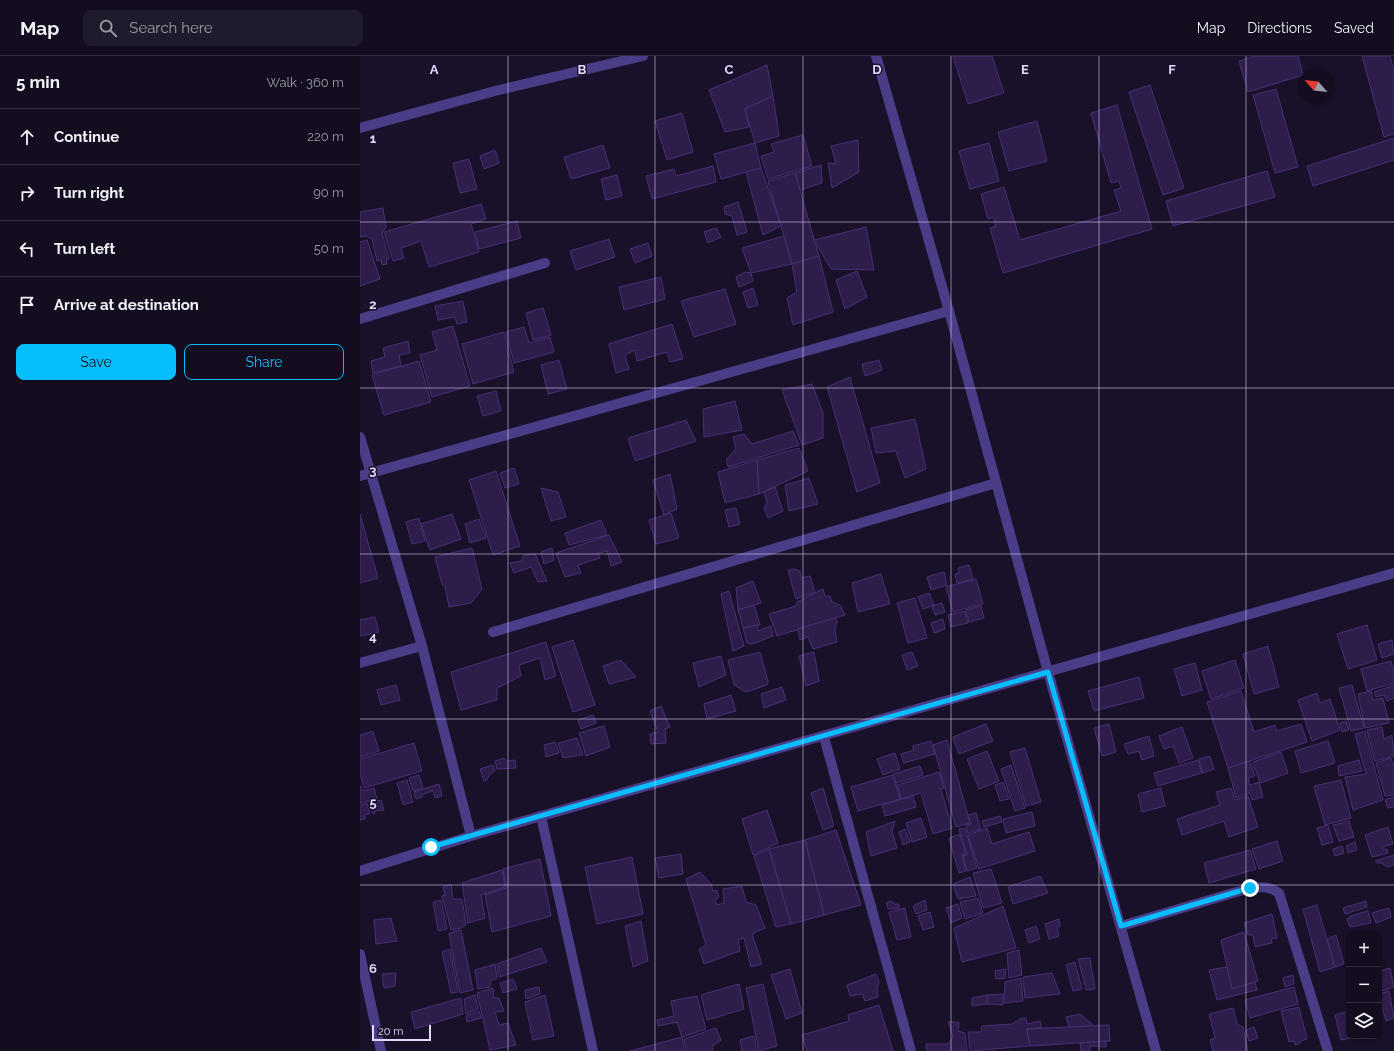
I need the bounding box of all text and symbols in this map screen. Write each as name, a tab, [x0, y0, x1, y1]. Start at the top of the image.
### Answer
search box	[83, 10, 363, 46]
text: Map	[20, 17, 59, 39]
icon: search	[97, 17, 119, 39]
text: Search here	[129, 19, 213, 37]
text: Map	[1197, 20, 1225, 36]
text: Directions	[1247, 20, 1312, 36]
text: Saved	[1334, 20, 1374, 36]
text: A	[430, 62, 439, 77]
text: B	[578, 62, 587, 77]
text: C	[725, 62, 734, 77]
text: D	[872, 62, 882, 77]
text: E	[1021, 62, 1029, 77]
text: F	[1168, 62, 1176, 77]
north arrow	[1298, 68, 1334, 104]
text: 5 min	[16, 72, 60, 92]
text: Walk · 360 m	[266, 75, 344, 90]
icon: ahead	[16, 126, 38, 148]
text: Continue	[54, 128, 119, 146]
text: 220 m	[307, 129, 344, 144]
text: 1	[370, 131, 377, 146]
icon: right	[16, 182, 38, 204]
text: Turn right	[54, 184, 124, 202]
text: 90 m	[313, 185, 344, 200]
icon: left	[16, 238, 38, 260]
text: Turn left	[54, 240, 115, 258]
text: 50 m	[314, 241, 344, 256]
icon: arrive	[16, 294, 38, 316]
text: Arrive at destination	[54, 296, 199, 314]
text: 2	[369, 297, 377, 312]
button: Save	[16, 344, 176, 380]
button: Share	[184, 344, 344, 380]
text: 3	[369, 463, 377, 478]
text: 4	[369, 629, 377, 644]
text: 5	[369, 795, 377, 810]
route start	[422, 838, 440, 856]
route end	[1241, 879, 1259, 897]
map controls	[1346, 931, 1382, 1039]
button: +	[1346, 931, 1382, 967]
text: 6	[369, 961, 377, 976]
button: −	[1346, 967, 1382, 1003]
button: layers	[1346, 1003, 1382, 1039]
scale bar	[372, 1023, 431, 1042]
text: 20 m	[378, 1025, 403, 1038]

